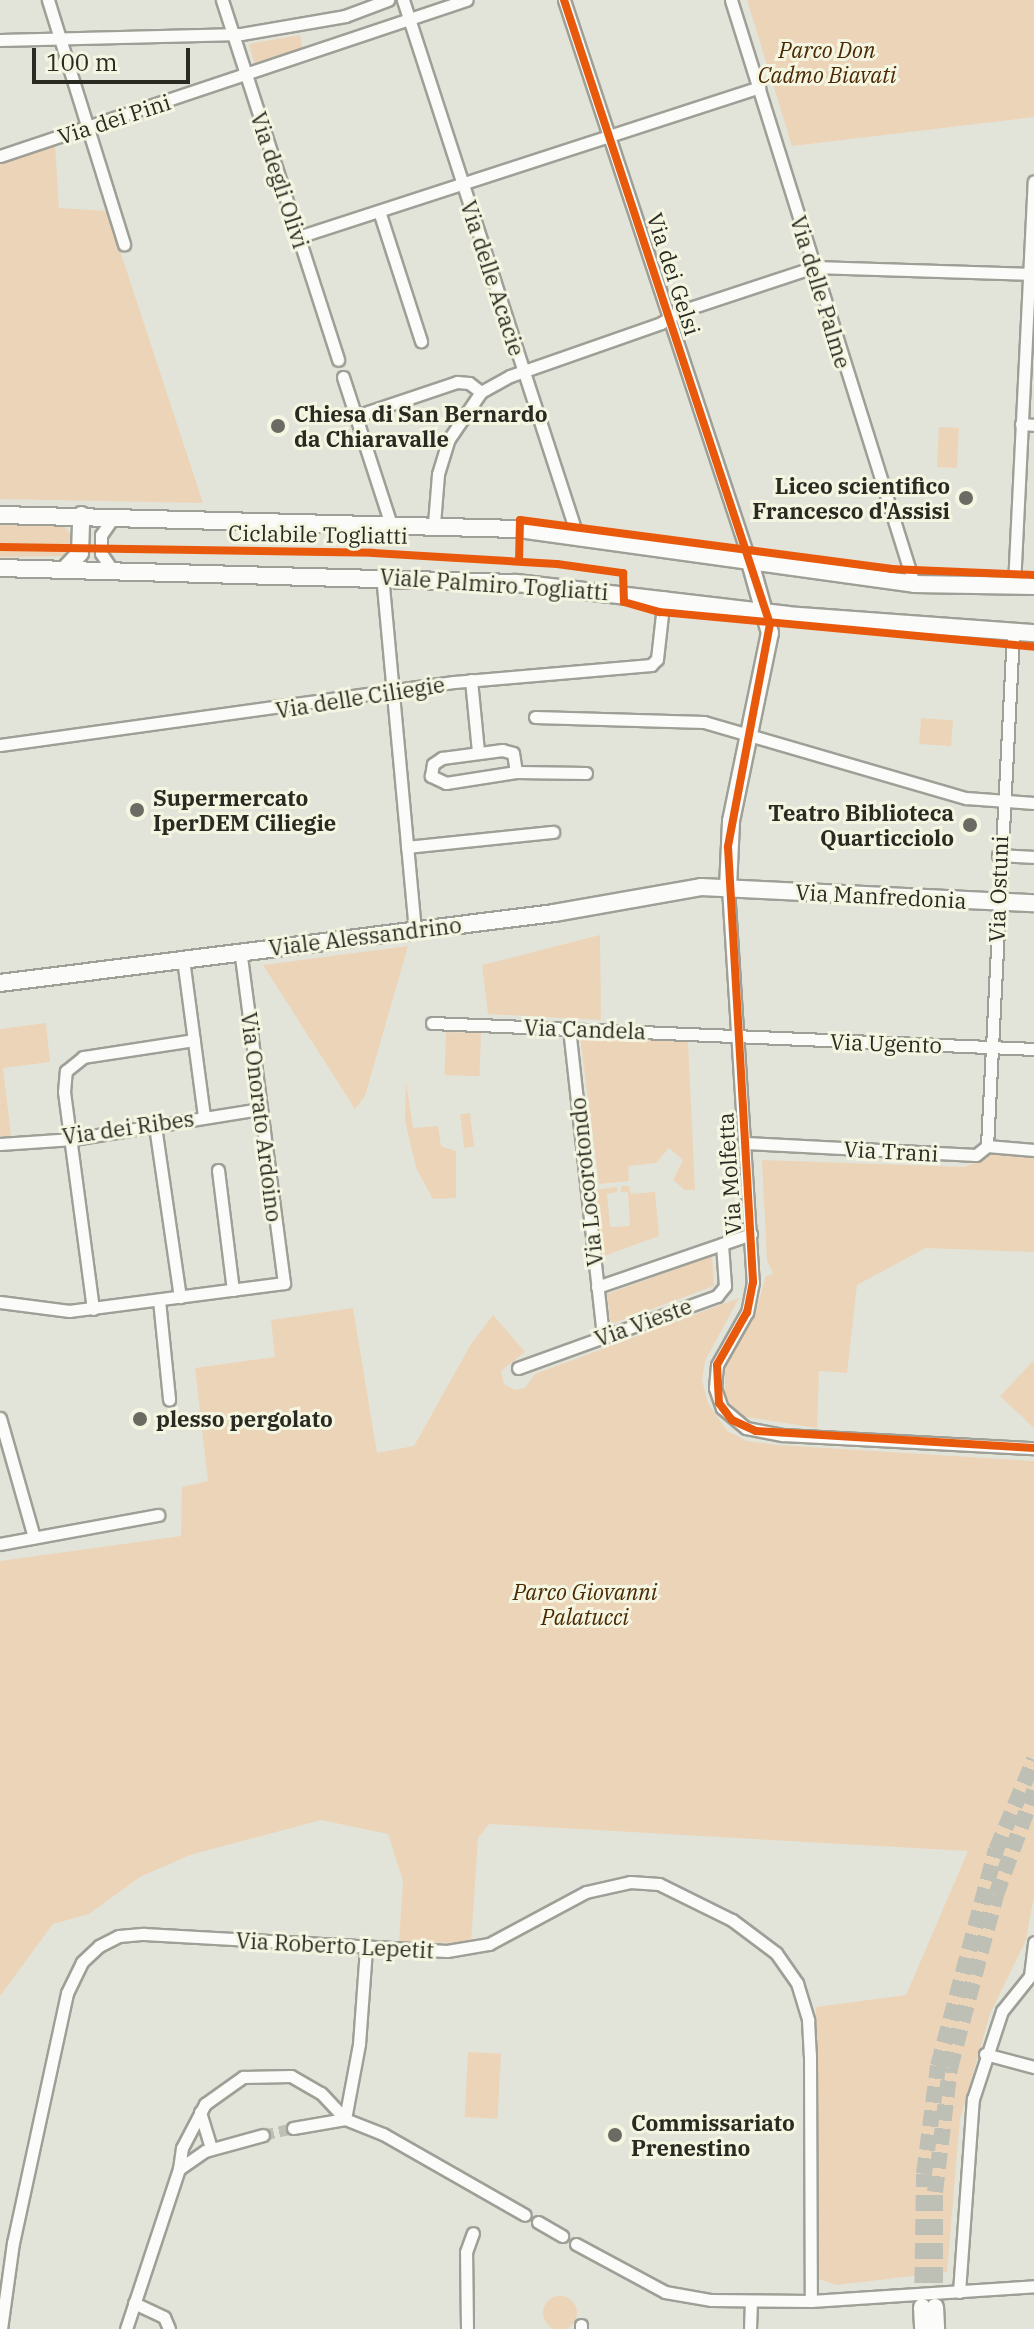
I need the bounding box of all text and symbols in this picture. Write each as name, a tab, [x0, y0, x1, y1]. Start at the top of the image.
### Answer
scale bar	[36, 32, 194, 82]
park label: Parco Don Cadmo Biavati	[758, 36, 896, 88]
text: 100 m	[46, 46, 118, 78]
street label: Via dei Pini	[54, 88, 174, 150]
street label: Via degli Olivi	[246, 108, 314, 252]
street label: Via delle Acacie	[455, 197, 531, 359]
street label: Via dei Gelsi	[642, 209, 706, 339]
street label: Via delle Palme	[785, 212, 857, 372]
place label: Chiesa di San Bernardo da Chiaravalle	[294, 400, 548, 452]
marker: Chiesa di San Bernardo da Chiaravalle	[269, 417, 287, 435]
place label: Liceo scientifico Francesco d'Assisi	[752, 472, 950, 524]
marker: Liceo scientifico Francesco d'Assisi	[957, 489, 975, 507]
street label: Ciclabile Togliatti	[228, 519, 408, 549]
street label: Viale Palmiro Togliatti	[379, 563, 609, 605]
street label: Via delle Ciliegie	[274, 671, 446, 723]
place label: Supermercato IperDEM Ciliegie	[153, 784, 336, 836]
place label: Teatro Biblioteca Quarticciolo	[768, 799, 954, 850]
marker: Supermercato IperDEM Ciliegie	[128, 801, 146, 819]
marker: Teatro Biblioteca Quarticciolo	[961, 816, 979, 834]
street label: Via Ostuni	[983, 835, 1013, 943]
street label: Via Manfredonia	[795, 878, 967, 914]
street label: Viale Alessandrino	[267, 911, 463, 961]
street label: Via Onorato Ardoino	[236, 1011, 288, 1223]
street label: Via Candela	[524, 1014, 646, 1044]
street label: Via Ugento	[830, 1028, 942, 1058]
street label: Via Locorotondo	[564, 1096, 608, 1268]
street label: Via dei Ribes	[60, 1105, 196, 1149]
street label: Via Molfetta	[712, 1112, 746, 1236]
street label: Via Trani	[843, 1135, 939, 1167]
street label: Via Vieste	[591, 1292, 695, 1352]
place label: plesso pergolato	[156, 1406, 333, 1432]
marker: plesso pergolato	[131, 1410, 149, 1428]
park label: Parco Giovanni Palatucci	[513, 1578, 657, 1630]
street label: Via Roberto Lepetit	[235, 1927, 435, 1963]
place label: Commissariato Prenestino	[631, 2109, 795, 2160]
marker: Commissariato Prenestino	[606, 2126, 624, 2144]

